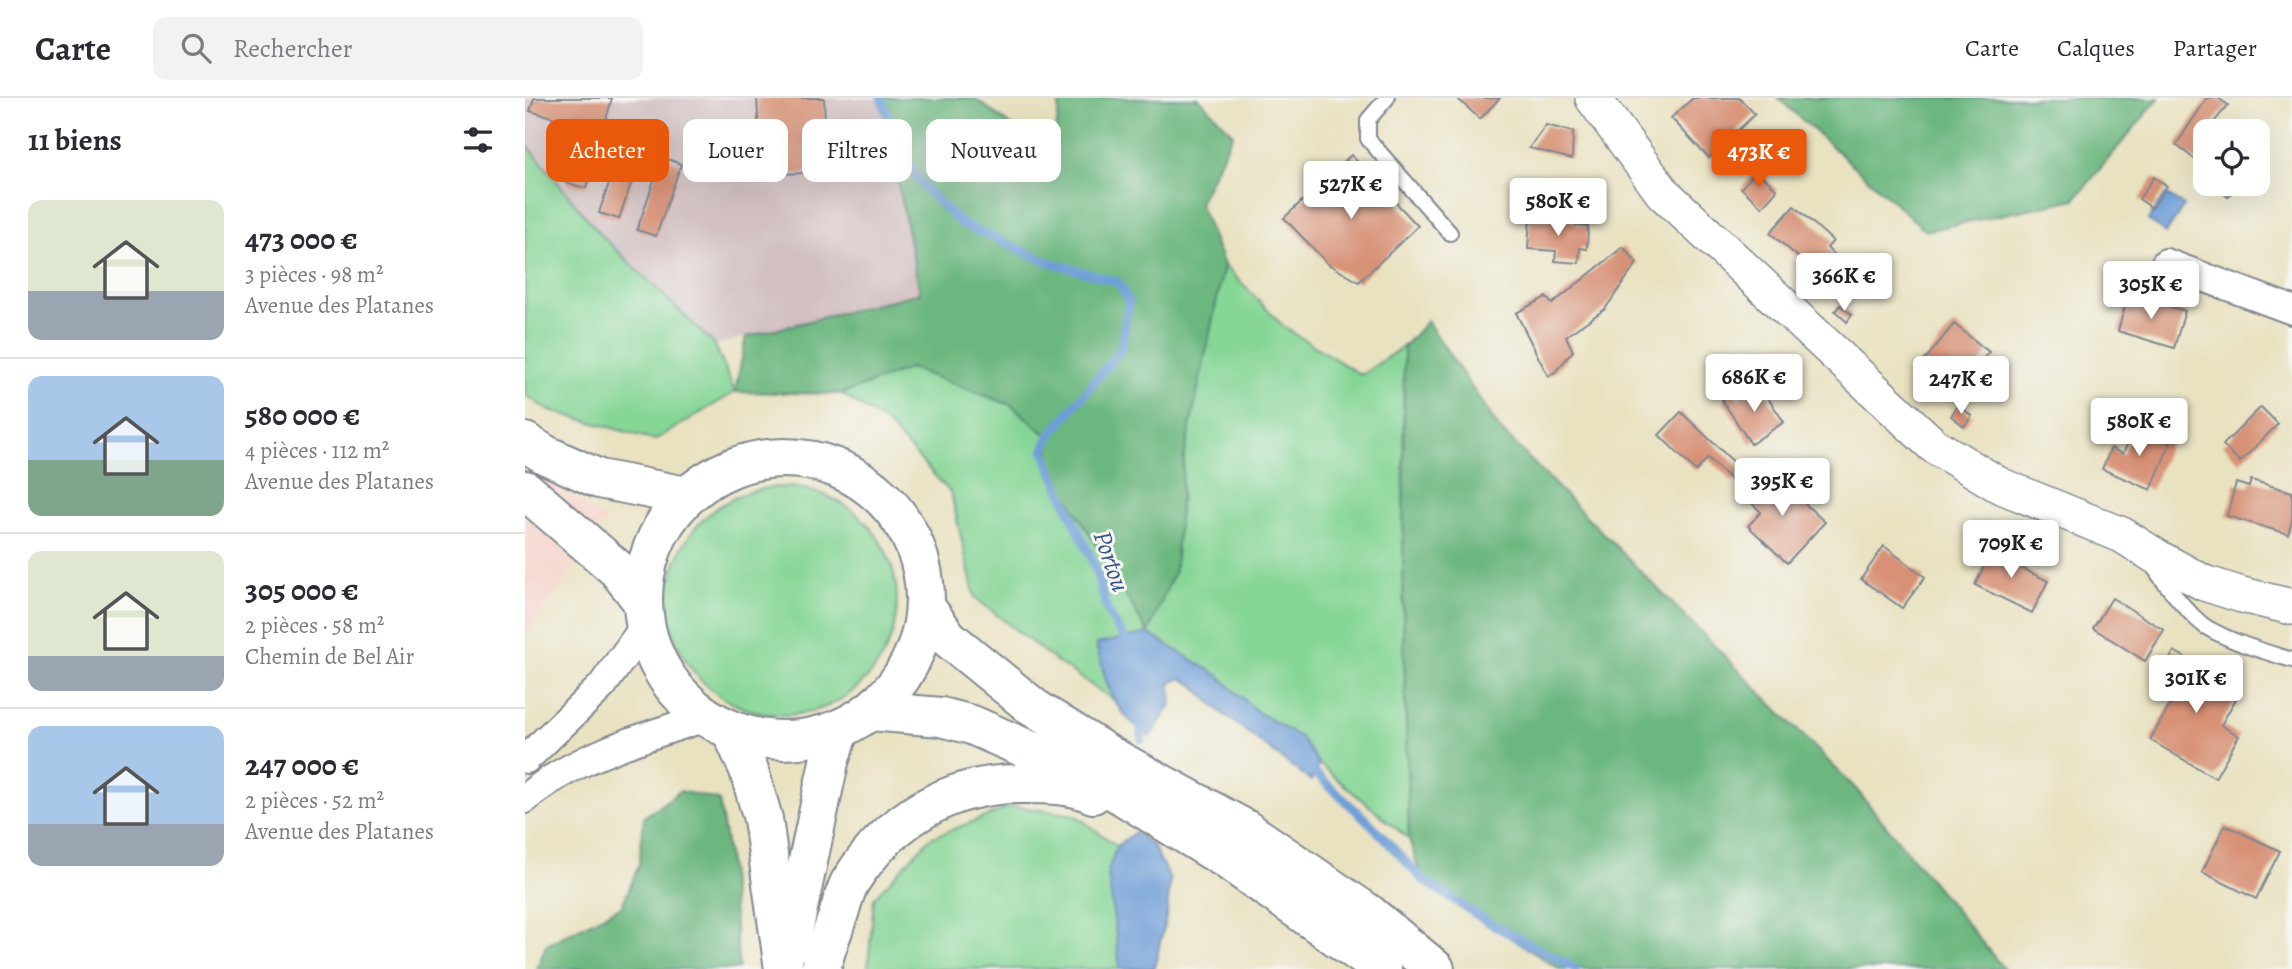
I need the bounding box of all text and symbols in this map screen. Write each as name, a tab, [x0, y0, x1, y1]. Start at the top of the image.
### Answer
search box	[153, 17, 643, 80]
text: Carte	[35, 26, 111, 71]
icon: search	[177, 29, 215, 67]
text: Rechercher	[233, 31, 353, 66]
text: Carte	[1965, 32, 2019, 64]
text: Calques	[2057, 32, 2135, 64]
text: Partager	[2173, 32, 2257, 64]
chip: Acheter	[546, 119, 669, 182]
chip: Louer	[683, 119, 788, 182]
chip: Filtres	[802, 119, 912, 182]
chip: Nouveau	[926, 119, 1061, 182]
map controls	[2193, 119, 2270, 196]
button: locate	[2193, 119, 2270, 196]
text: 11 biens	[28, 120, 122, 160]
icon: filters	[459, 121, 497, 159]
pin: 473K €	[1702, 130, 1816, 189]
text: 473K €	[1728, 136, 1790, 167]
pin: 527K €	[1294, 162, 1408, 221]
text: 527K €	[1319, 168, 1383, 199]
pin: 580K €	[1501, 178, 1615, 238]
text: 580K €	[1526, 185, 1590, 216]
text: 473 000 €	[245, 219, 358, 259]
icon: home	[84, 228, 168, 312]
pin: 366K €	[1787, 254, 1901, 313]
text: 3 pièces · 98 m²	[245, 259, 384, 290]
text: 366K €	[1812, 260, 1876, 291]
pin: 305K €	[2094, 262, 2208, 321]
text: 305K €	[2119, 268, 2183, 299]
text: Avenue des Platanes	[245, 290, 434, 321]
pin: 686K €	[1697, 354, 1811, 414]
pin: 247K €	[1904, 356, 2018, 416]
text: 686K €	[1722, 361, 1786, 392]
text: 247K €	[1929, 363, 1993, 394]
text: 580 000 €	[245, 395, 360, 435]
pin: 580K €	[2082, 398, 2196, 458]
icon: home	[84, 404, 168, 488]
text: 580K €	[2107, 405, 2171, 436]
text: 4 pièces · 112 m²	[245, 435, 389, 466]
pin: 395K €	[1725, 458, 1839, 518]
text: 395K €	[1751, 465, 1813, 496]
text: Avenue des Platanes	[245, 466, 434, 497]
pin: 709K €	[1954, 520, 2068, 580]
water label: Portou	[1085, 526, 1138, 597]
text: 709K €	[1979, 527, 2043, 558]
text: 305 000 €	[245, 570, 359, 610]
icon: home	[84, 579, 168, 663]
text: 2 pièces · 58 m²	[245, 610, 384, 641]
text: Chemin de Bel Air	[245, 641, 414, 672]
pin: 301K €	[2139, 656, 2253, 715]
text: 301K €	[2165, 662, 2227, 693]
text: 247 000 €	[245, 745, 359, 785]
icon: home	[84, 754, 168, 838]
text: 2 pièces · 52 m²	[245, 785, 384, 816]
text: Avenue des Platanes	[245, 816, 434, 847]

